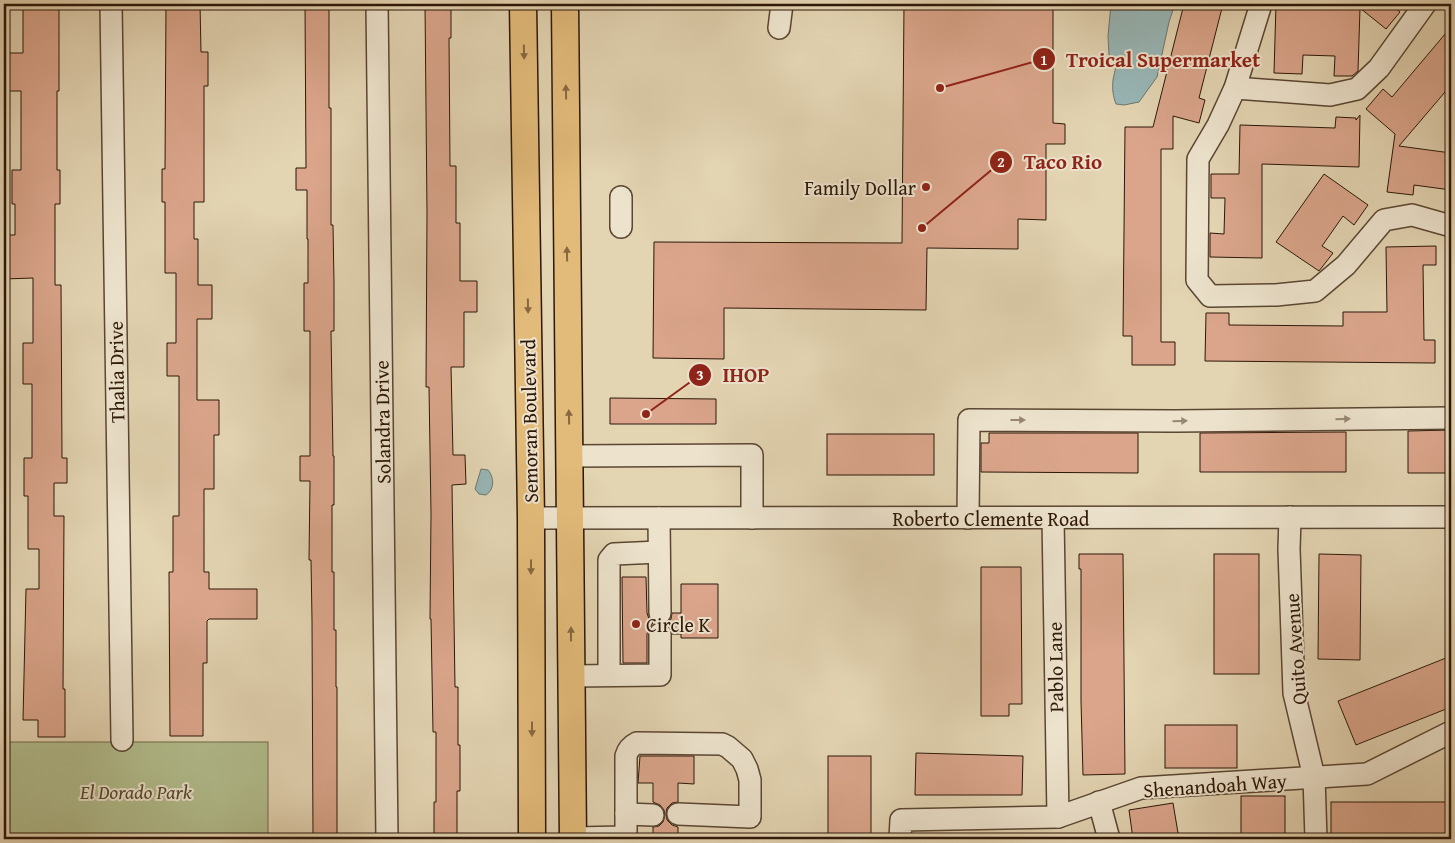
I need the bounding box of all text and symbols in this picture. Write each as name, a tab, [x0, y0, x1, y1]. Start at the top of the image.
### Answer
callout: Troical Supermarket	[1031, 41, 1270, 77]
text: Troical Supermarket	[1066, 44, 1260, 75]
one-way arrow	[520, 45, 528, 61]
text: 1	[1040, 49, 1048, 70]
one-way arrow	[561, 84, 569, 100]
callout: Taco Rio	[988, 144, 1112, 180]
text: Taco Rio	[1024, 146, 1102, 177]
text: 2	[997, 151, 1005, 172]
place label: Family Dollar	[804, 173, 916, 202]
marker: Family Dollar	[920, 181, 932, 193]
one-way arrow	[563, 246, 571, 262]
one-way arrow	[524, 298, 532, 314]
street label: Thalia Drive	[101, 321, 131, 423]
street label: Semoran Boulevard	[513, 338, 545, 503]
callout: IHOP	[688, 357, 780, 393]
text: IHOP	[722, 359, 770, 390]
street label: Solandra Drive	[366, 360, 398, 484]
text: 3	[696, 364, 704, 385]
one-way arrow	[565, 409, 573, 425]
one-way arrow	[1335, 415, 1351, 423]
one-way arrow	[1010, 416, 1026, 424]
one-way arrow	[1173, 417, 1189, 425]
street label: Roberto Clemente Road	[893, 504, 1090, 533]
one-way arrow	[527, 559, 535, 575]
street label: Quito Avenue	[1277, 592, 1313, 706]
place label: Circle K	[646, 610, 710, 639]
marker: Circle K	[630, 618, 642, 630]
street label: Pablo Lane	[1040, 621, 1070, 713]
one-way arrow	[567, 625, 575, 641]
one-way arrow	[528, 722, 536, 738]
street label: Shenandoah Way	[1142, 766, 1288, 804]
park label: El Dorado Park	[79, 777, 193, 806]

